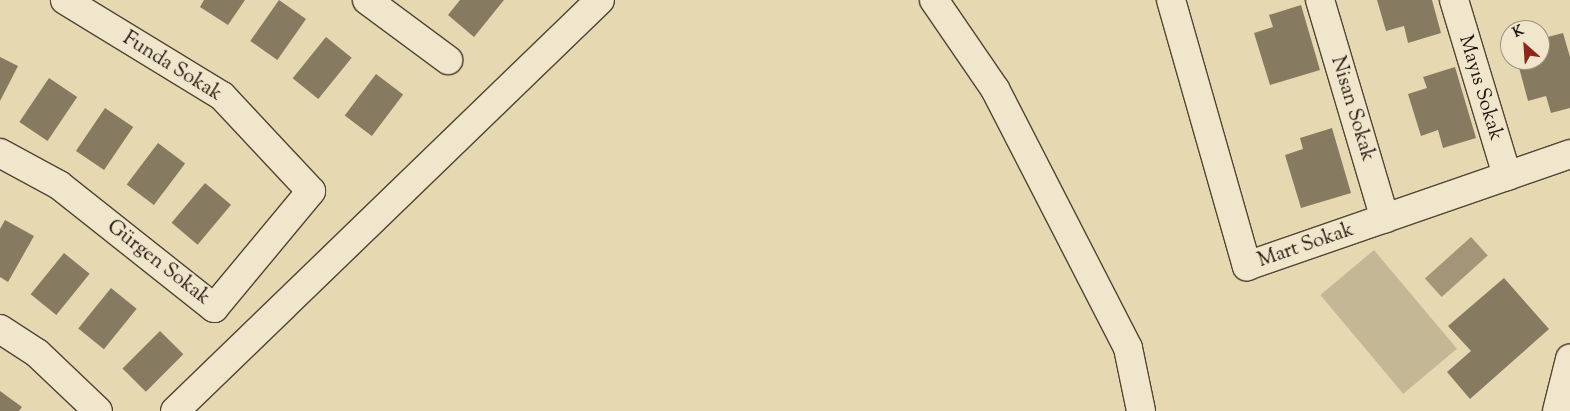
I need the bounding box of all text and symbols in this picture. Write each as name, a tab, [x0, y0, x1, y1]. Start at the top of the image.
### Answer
north arrow	[1500, 20, 1550, 70]
text: K	[1510, 21, 1528, 44]
street label: Funda Sokak	[118, 27, 226, 107]
street label: Mayıs Sokak	[1453, 32, 1507, 144]
street label: Nisan Sokak	[1325, 54, 1379, 164]
street label: Gürgen Sokak	[102, 215, 214, 311]
street label: Mart Sokak	[1255, 218, 1357, 274]

